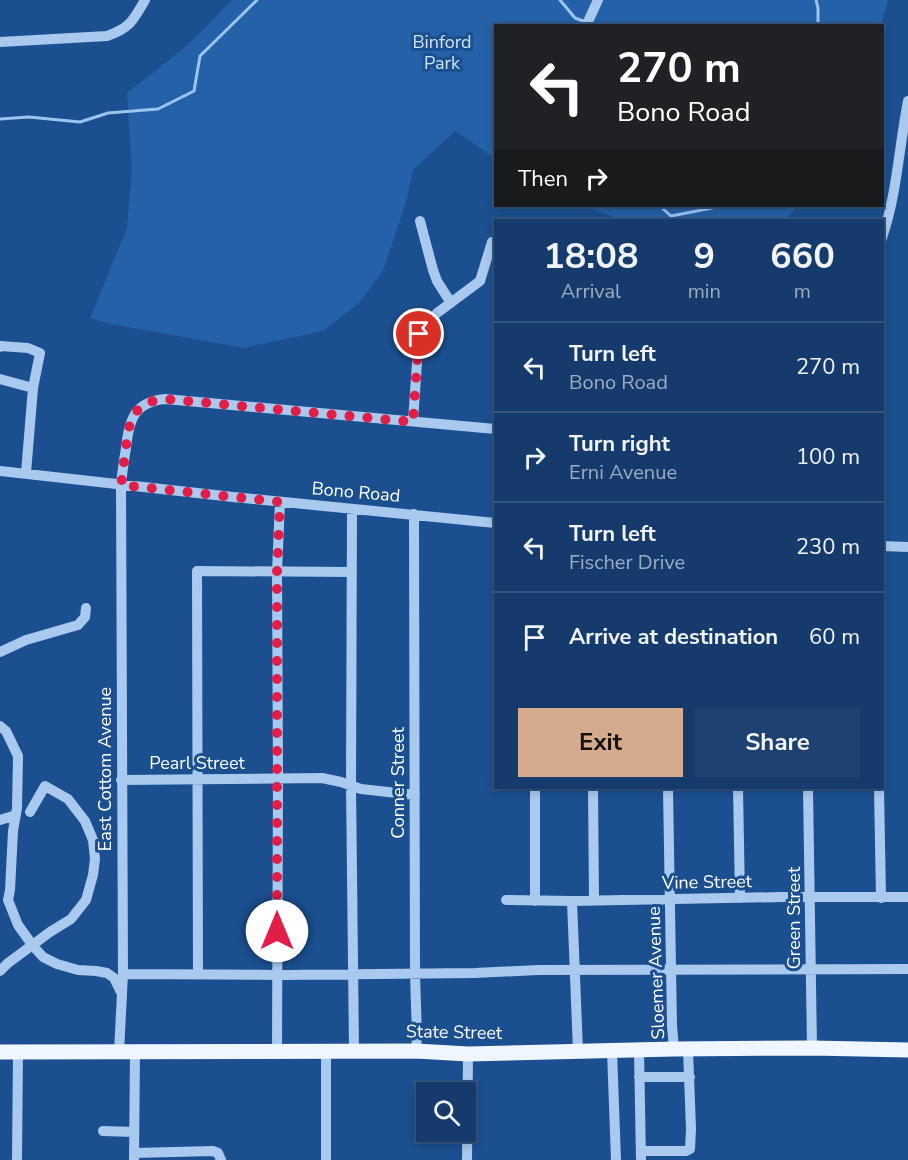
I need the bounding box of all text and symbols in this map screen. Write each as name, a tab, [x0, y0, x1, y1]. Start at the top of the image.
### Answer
park label: Binford Park	[412, 30, 472, 75]
text: 270 m	[617, 40, 741, 97]
icon: left	[518, 48, 596, 126]
text: Bono Road	[617, 94, 750, 131]
icon: right	[580, 162, 613, 195]
text: Then	[518, 164, 568, 194]
text: 18:08	[543, 232, 639, 281]
text: 9	[693, 232, 715, 281]
text: 660	[770, 232, 835, 281]
text: Arrival	[561, 278, 621, 305]
text: min	[688, 278, 721, 305]
text: m	[794, 278, 811, 305]
pin	[393, 308, 444, 359]
icon: arrive	[402, 317, 435, 350]
text: Turn left	[569, 339, 656, 369]
icon: left	[518, 351, 551, 384]
text: 270 m	[796, 352, 860, 382]
text: Bono Road	[569, 369, 668, 396]
text: Turn right	[569, 429, 670, 459]
icon: right	[518, 441, 551, 474]
text: 100 m	[796, 442, 860, 472]
text: Erni Avenue	[569, 459, 677, 486]
street label: Bono Road	[311, 476, 401, 508]
text: Turn left	[569, 519, 656, 549]
icon: left	[518, 531, 551, 564]
text: 230 m	[796, 532, 860, 562]
text: Fischer Drive	[569, 549, 685, 576]
icon: arrive	[518, 621, 551, 654]
text: Arrive at destination	[569, 622, 778, 652]
text: 60 m	[809, 622, 860, 652]
street label: East Cottom Avenue	[93, 687, 117, 851]
button: Exit	[518, 708, 683, 777]
button: Share	[695, 708, 860, 777]
street label: Conner Street	[386, 726, 410, 839]
street label: Pearl Street	[149, 751, 246, 775]
street label: Green Street	[782, 866, 806, 969]
street label: Vine Street	[661, 869, 753, 895]
position arrow	[245, 899, 309, 963]
street label: Sloemer Avenue	[642, 906, 670, 1040]
street label: State Street	[406, 1019, 503, 1045]
map controls	[416, 1082, 476, 1142]
button: search	[416, 1082, 476, 1142]

